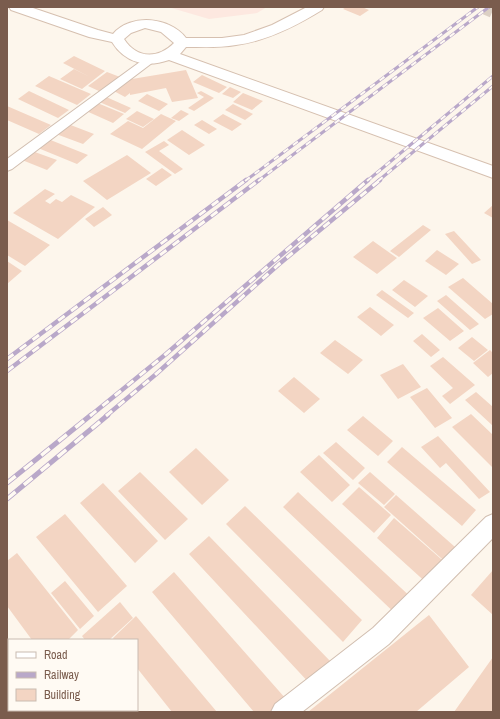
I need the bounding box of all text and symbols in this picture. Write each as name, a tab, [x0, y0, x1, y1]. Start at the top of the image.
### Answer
legend	[8, 639, 138, 711]
text: Road	[44, 647, 68, 663]
text: Railway	[44, 667, 79, 683]
text: Building	[44, 687, 81, 703]

